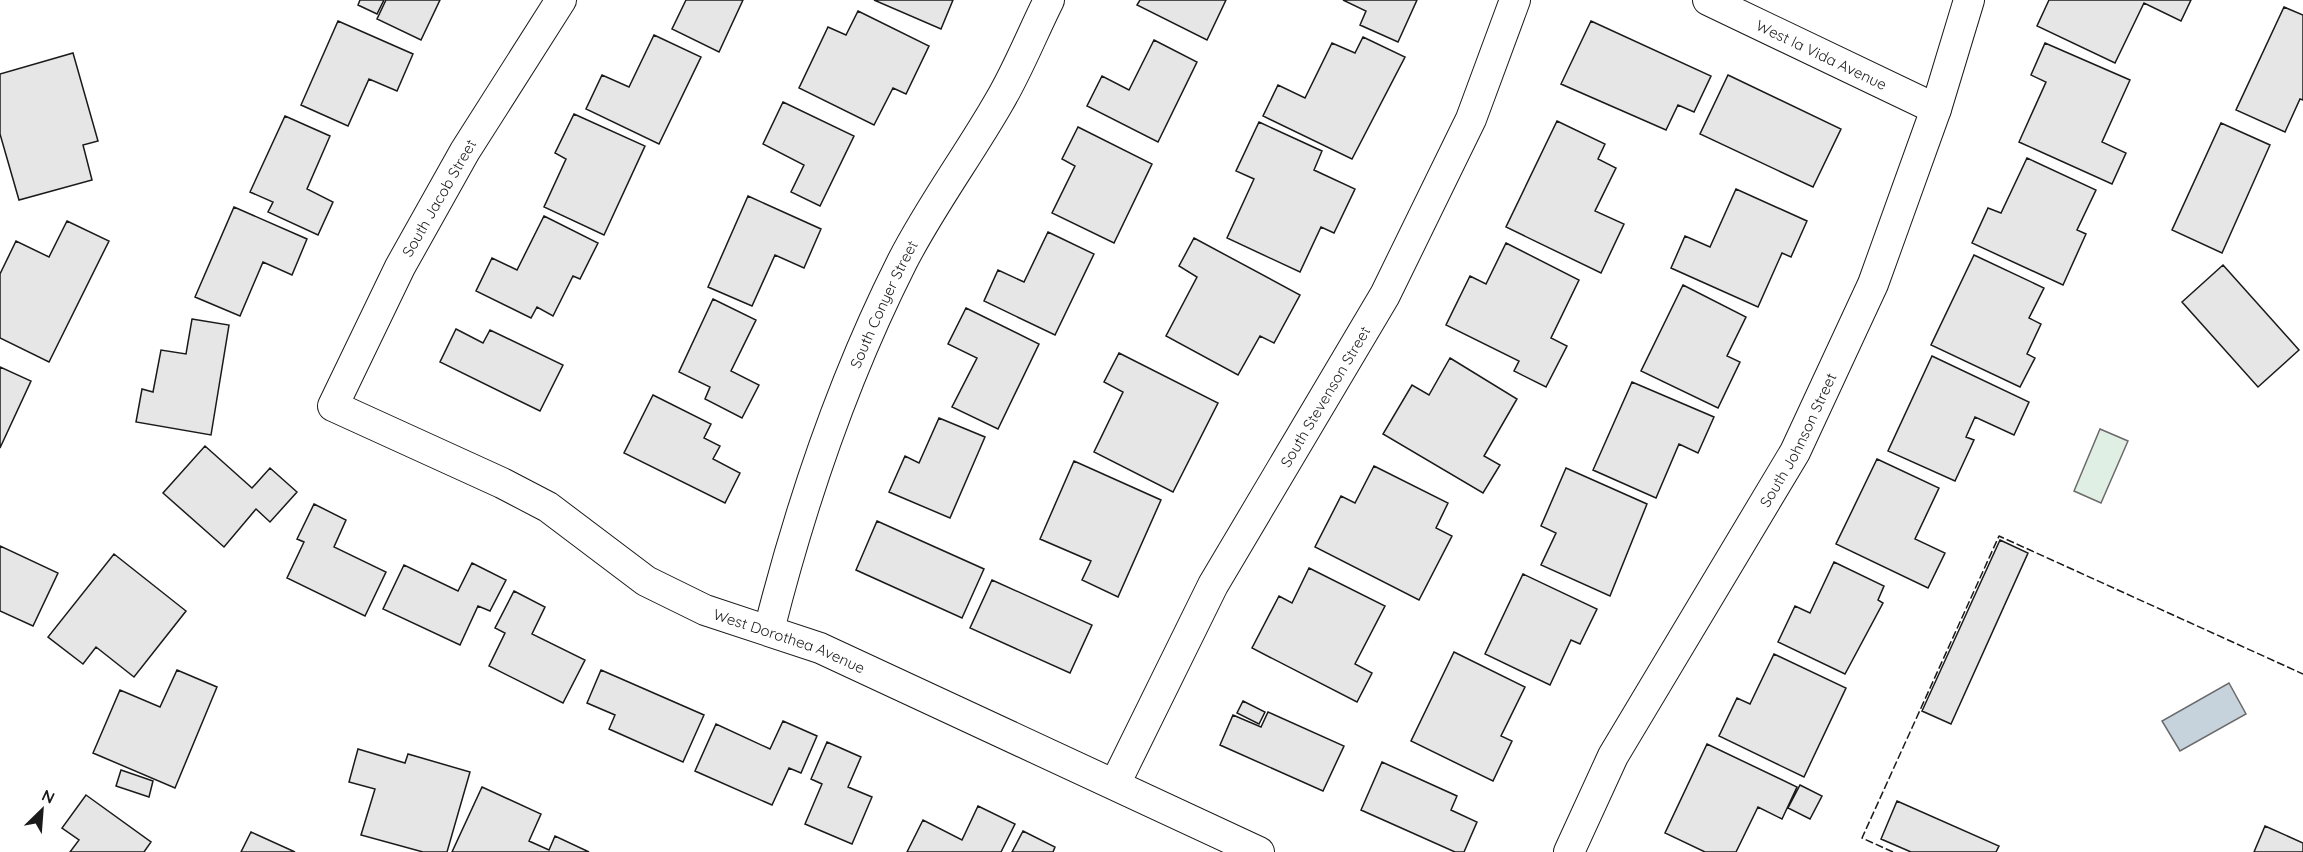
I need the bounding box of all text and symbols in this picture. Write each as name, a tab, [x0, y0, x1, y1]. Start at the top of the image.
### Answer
street label: West la Vida Avenue	[1753, 15, 1890, 94]
street label: South Jacob Street	[398, 136, 480, 260]
street label: South Conyer Street	[845, 237, 921, 371]
street label: South Stevenson Street	[1276, 323, 1374, 470]
street label: South Johnson Street	[1755, 370, 1840, 510]
street label: West Dorothea Avenue	[711, 604, 868, 677]
north arrow	[12, 780, 72, 840]
text: N	[39, 785, 58, 808]

